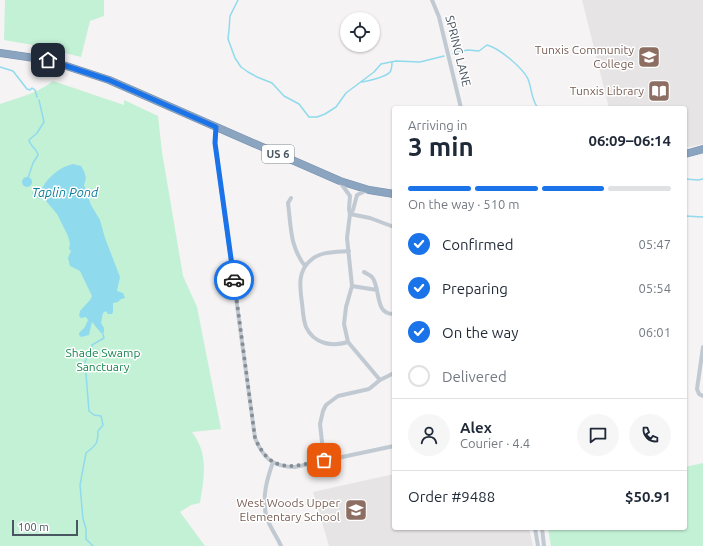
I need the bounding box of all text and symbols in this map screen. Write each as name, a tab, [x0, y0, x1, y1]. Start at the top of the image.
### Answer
map controls	[340, 12, 380, 52]
button: locate	[340, 12, 380, 52]
street label: SPRING LANE	[443, 14, 474, 88]
pin	[31, 43, 65, 77]
place label: Tunxis Community College	[535, 43, 634, 70]
school or university icon: Tunxis Community College	[636, 44, 662, 70]
icon: home	[37, 49, 59, 71]
library icon: Tunxis Library	[646, 78, 672, 104]
place label: Tunxis Library	[570, 84, 644, 97]
text: Arriving in	[408, 118, 467, 132]
text: 3 min	[408, 132, 474, 161]
text: 06:09–06:14	[588, 132, 671, 149]
road number: US 6	[262, 145, 294, 163]
water label: Taplin Pond	[32, 185, 99, 199]
text: On the way · 510 m	[408, 197, 520, 211]
icon: check	[408, 233, 430, 255]
text: Confirmed	[442, 236, 514, 253]
text: 05:47	[638, 237, 671, 251]
courier	[214, 260, 254, 300]
icon: car	[223, 269, 245, 291]
icon: check	[408, 277, 430, 299]
text: Preparing	[442, 280, 508, 297]
text: 05:54	[638, 281, 671, 295]
icon: check	[408, 321, 430, 343]
text: On the way	[442, 324, 518, 341]
text: 06:01	[638, 325, 671, 339]
park label: Shade Swamp Sanctuary	[66, 346, 140, 373]
text: Delivered	[442, 368, 507, 385]
button: person	[408, 414, 450, 456]
button: chat	[577, 414, 619, 456]
button: phone	[629, 414, 671, 456]
text: Alex	[460, 419, 492, 436]
text: Courier · 4.4	[460, 436, 530, 450]
pin	[307, 443, 341, 477]
icon: bag	[313, 449, 335, 471]
text: Order #9488	[408, 488, 495, 505]
text: $50.91	[625, 488, 671, 505]
place label: West Woods Upper Elementary School	[236, 496, 340, 523]
school or university icon: West Woods Upper Elementary School	[343, 497, 369, 523]
scale bar	[12, 518, 78, 537]
text: 100 m	[18, 521, 49, 533]

